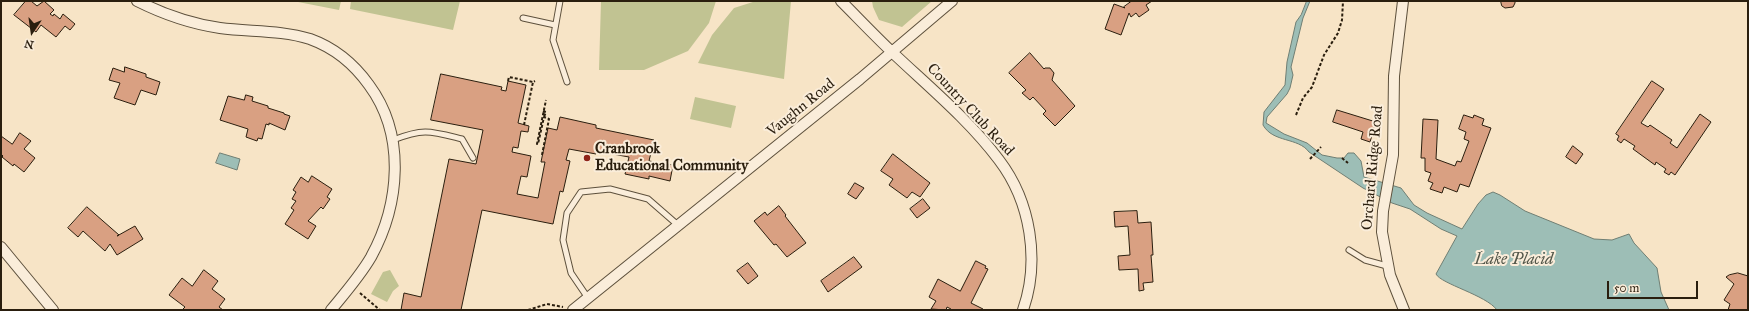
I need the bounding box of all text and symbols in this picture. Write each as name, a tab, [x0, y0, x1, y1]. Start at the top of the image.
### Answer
north arrow	[12, 12, 52, 52]
text: N	[23, 37, 35, 52]
street label: Country Club Road	[923, 60, 1017, 160]
street label: Vaughn Road	[763, 75, 839, 141]
street label: Orchard Ridge Road	[1359, 105, 1387, 231]
place label: Cranbrook Educational Community	[595, 140, 748, 175]
marker: Cranbrook Educational Community	[582, 153, 592, 163]
water label: Lake Placid	[1475, 250, 1553, 270]
scale bar	[1609, 273, 1700, 299]
text: 50 m	[1614, 281, 1639, 295]

